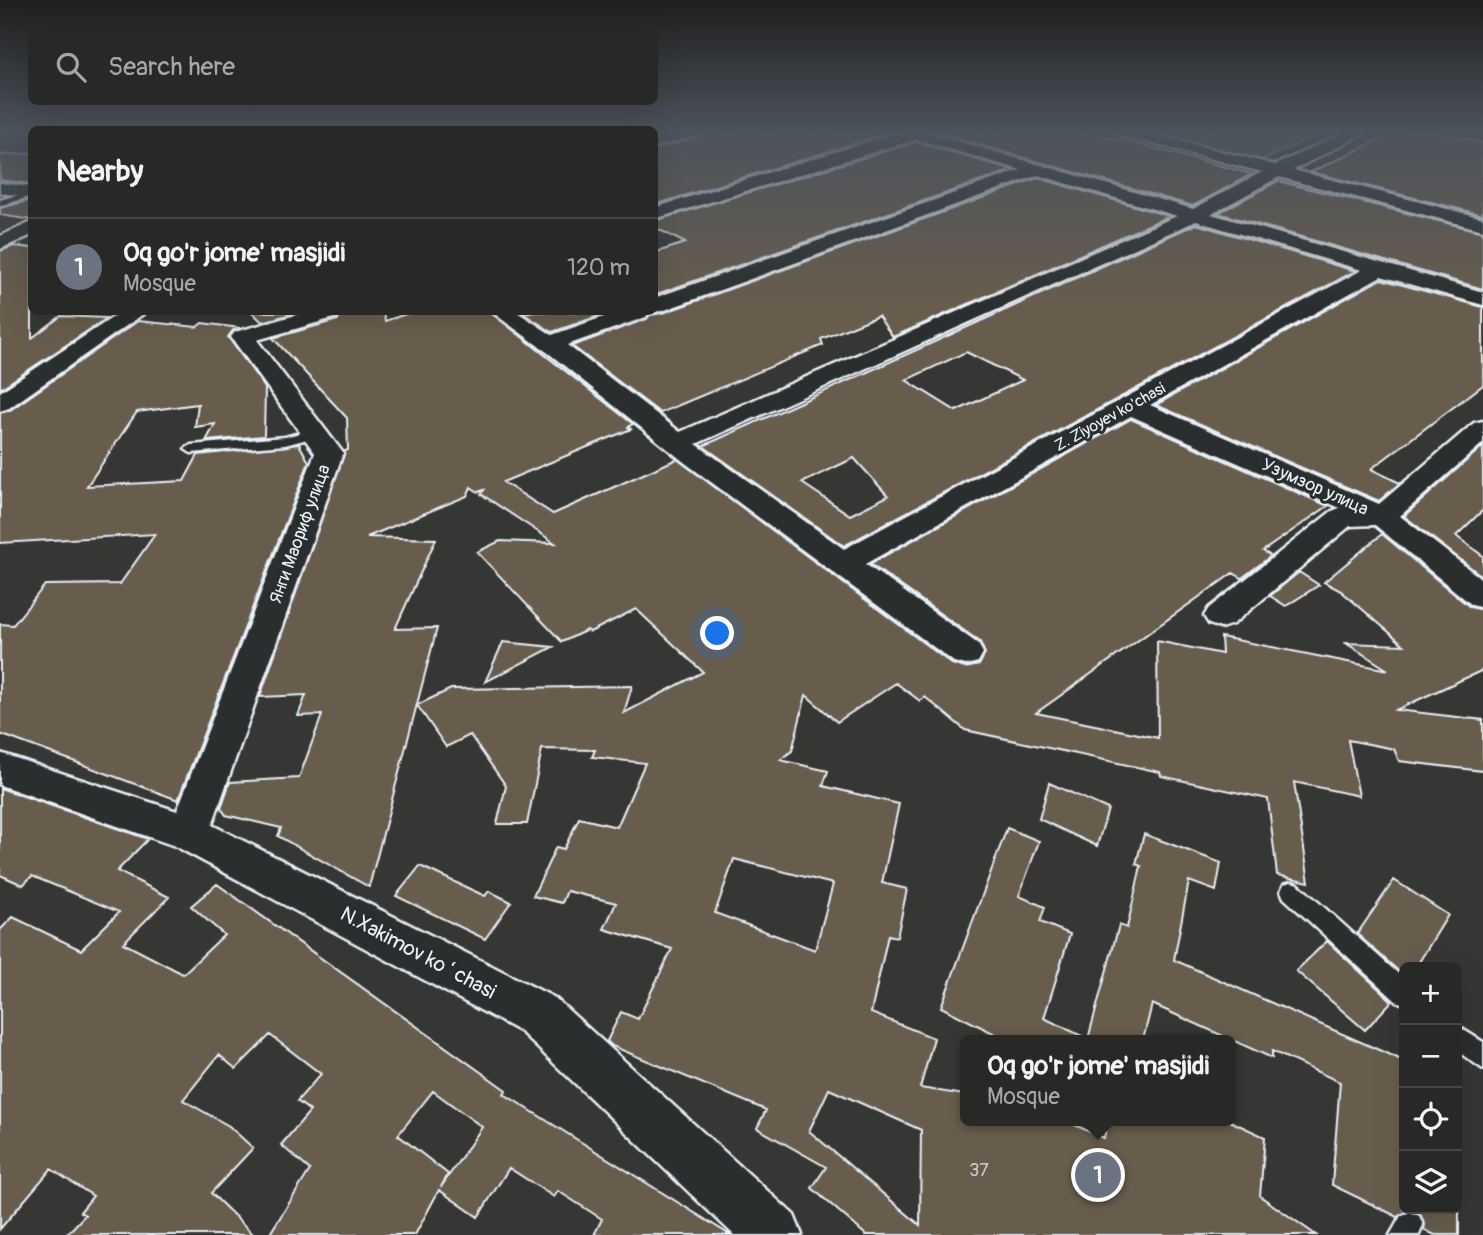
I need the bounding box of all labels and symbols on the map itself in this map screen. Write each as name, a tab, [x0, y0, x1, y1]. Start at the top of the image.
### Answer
street label: Z. Ziyoyev ko'chasi	[1051, 378, 1169, 456]
street label: Узумзор улица	[1258, 453, 1372, 521]
street label: Янги Маориф улица	[264, 461, 336, 607]
your location	[700, 616, 734, 650]
street label: N.Xakimov koʻchasi	[336, 901, 501, 1006]
pin: 1	[1075, 1149, 1121, 1201]
house number: 37	[969, 1159, 989, 1182]

